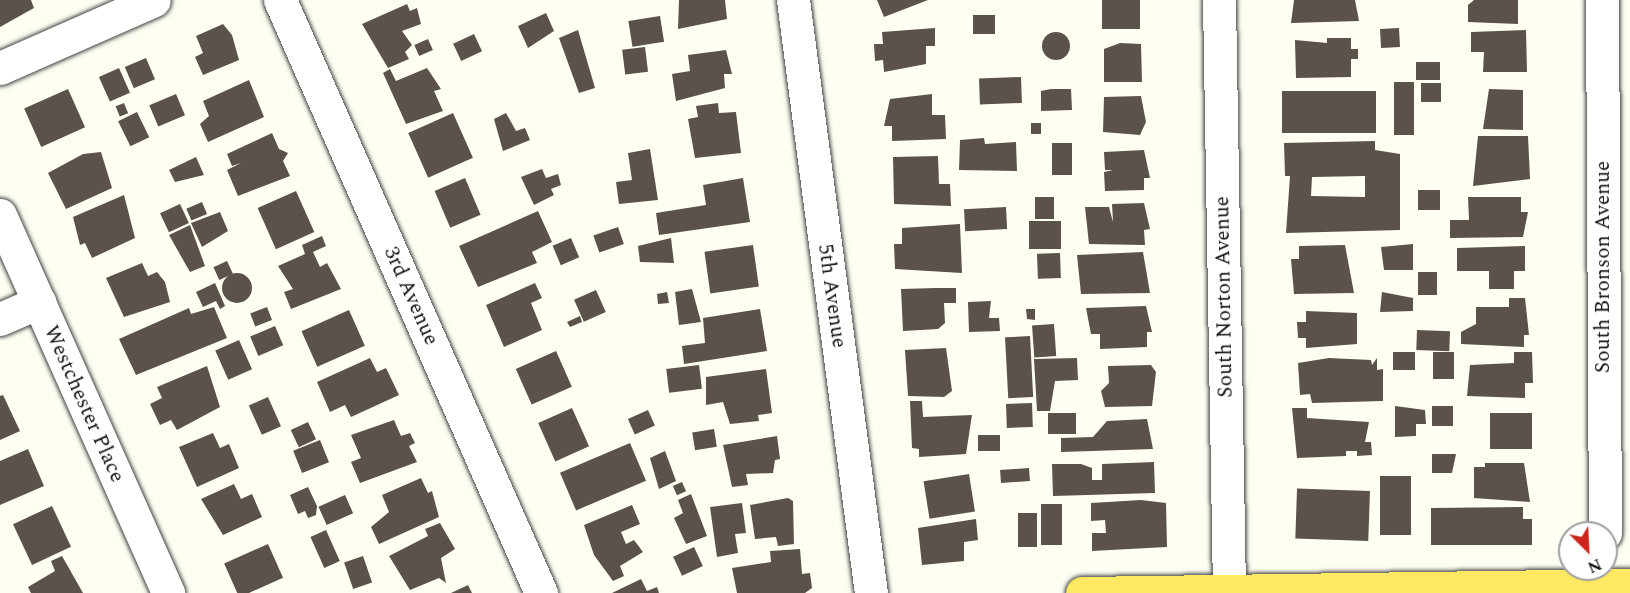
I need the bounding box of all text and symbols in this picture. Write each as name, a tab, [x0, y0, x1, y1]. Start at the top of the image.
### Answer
street label: South Bronson Avenue	[1590, 161, 1616, 373]
street label: South Norton Avenue	[1210, 196, 1238, 398]
street label: 5th Avenue	[812, 242, 852, 350]
street label: 3rd Avenue	[378, 243, 444, 349]
street label: Westchester Place	[38, 322, 130, 486]
north arrow	[1558, 521, 1618, 581]
text: N	[1584, 552, 1605, 579]

